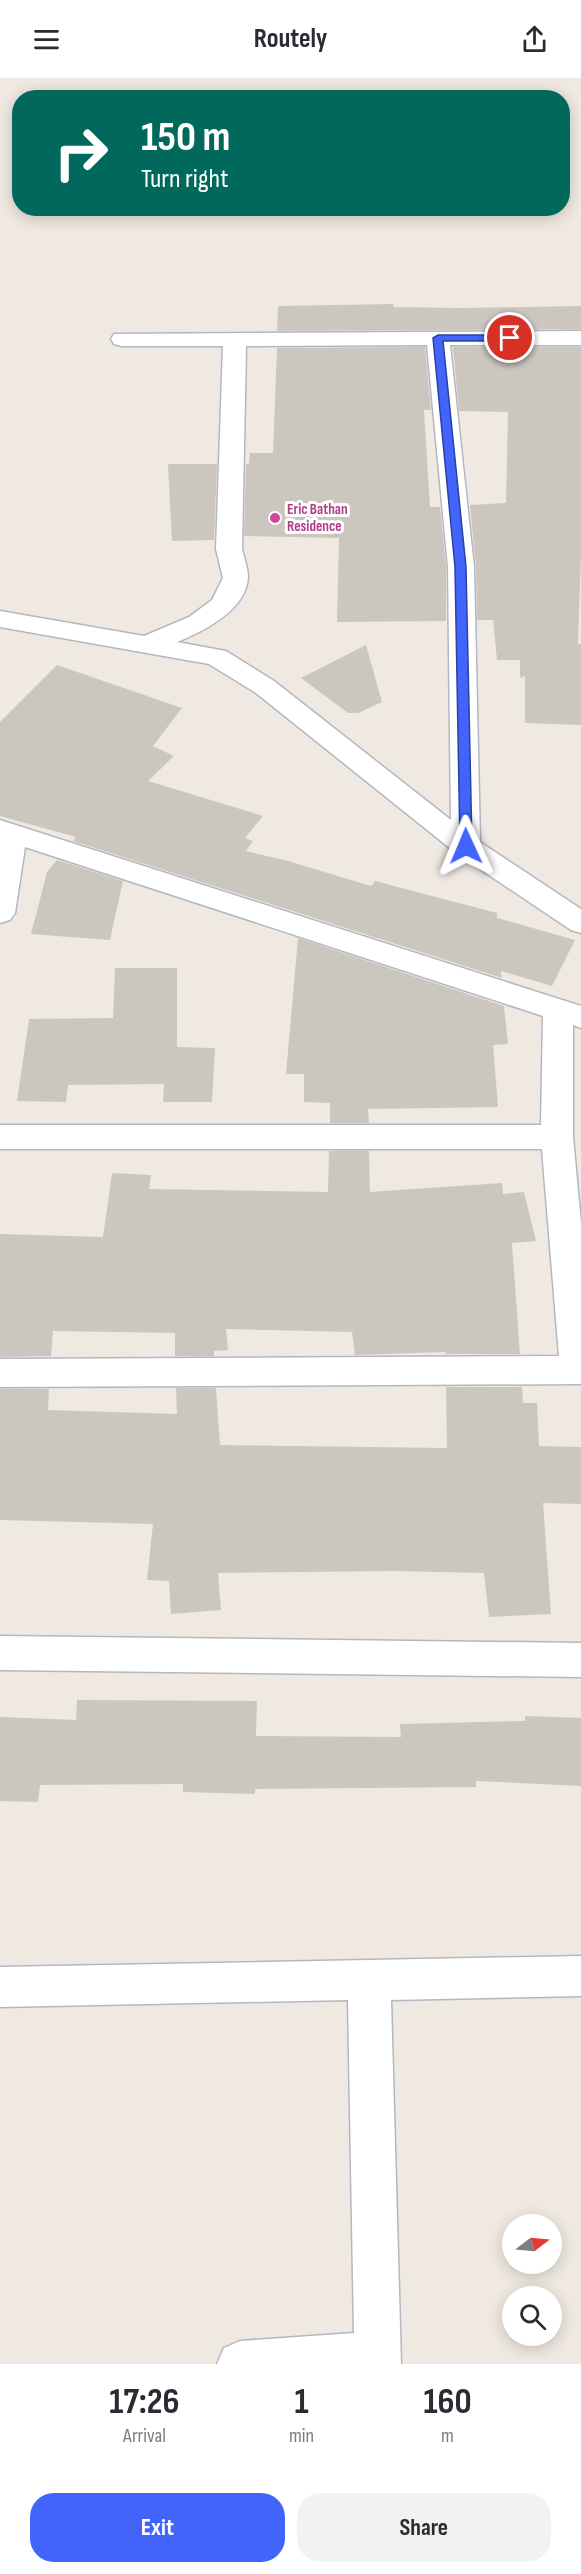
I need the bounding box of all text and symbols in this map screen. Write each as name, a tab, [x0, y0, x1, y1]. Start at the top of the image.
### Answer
icon: menu	[30, 23, 63, 56]
text: Routely	[254, 23, 327, 55]
icon: share	[518, 23, 551, 56]
text: 150 m	[141, 112, 230, 163]
icon: right	[42, 114, 120, 192]
text: Turn right	[141, 163, 228, 195]
pin	[484, 312, 535, 363]
icon: arrive	[493, 321, 526, 354]
place label: Eric Bathan Residence	[287, 500, 348, 536]
marker: Eric Bathan Residence	[268, 511, 282, 525]
position arrow	[434, 814, 498, 878]
north arrow	[502, 2214, 562, 2274]
map controls	[502, 2214, 562, 2346]
button: search	[502, 2286, 562, 2346]
text: 17:26	[109, 2381, 180, 2424]
text: 1	[294, 2381, 309, 2424]
text: 160	[423, 2381, 472, 2424]
text: Arrival	[123, 2424, 166, 2448]
text: min	[289, 2424, 314, 2448]
text: m	[441, 2424, 454, 2448]
button: Exit	[30, 2493, 285, 2562]
button: Share	[297, 2493, 551, 2562]

